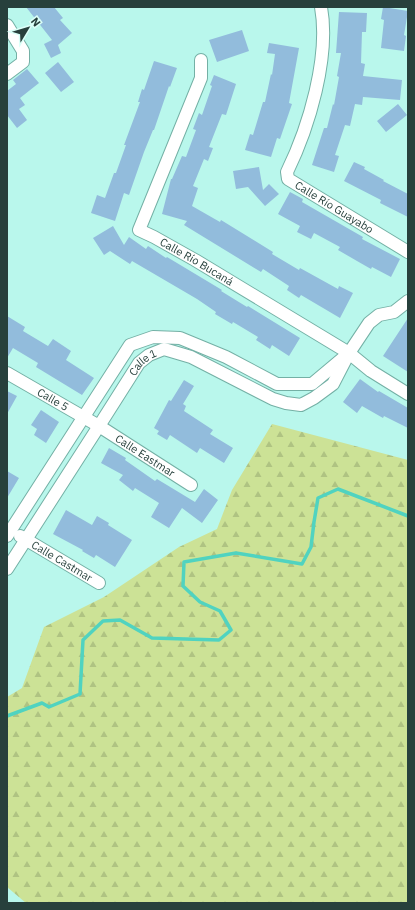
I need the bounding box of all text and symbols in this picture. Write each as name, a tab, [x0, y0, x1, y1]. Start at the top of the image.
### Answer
north arrow	[8, 8, 48, 48]
text: N	[28, 14, 44, 29]
street label: Calle Río Guayabo	[292, 178, 376, 236]
street label: Calle Río Bucaná	[157, 235, 236, 289]
street label: Calle 1	[126, 346, 159, 378]
street label: Calle 5	[35, 385, 71, 414]
street label: Calle Eastmar	[113, 431, 178, 480]
street label: Calle Castmar	[29, 537, 95, 585]

